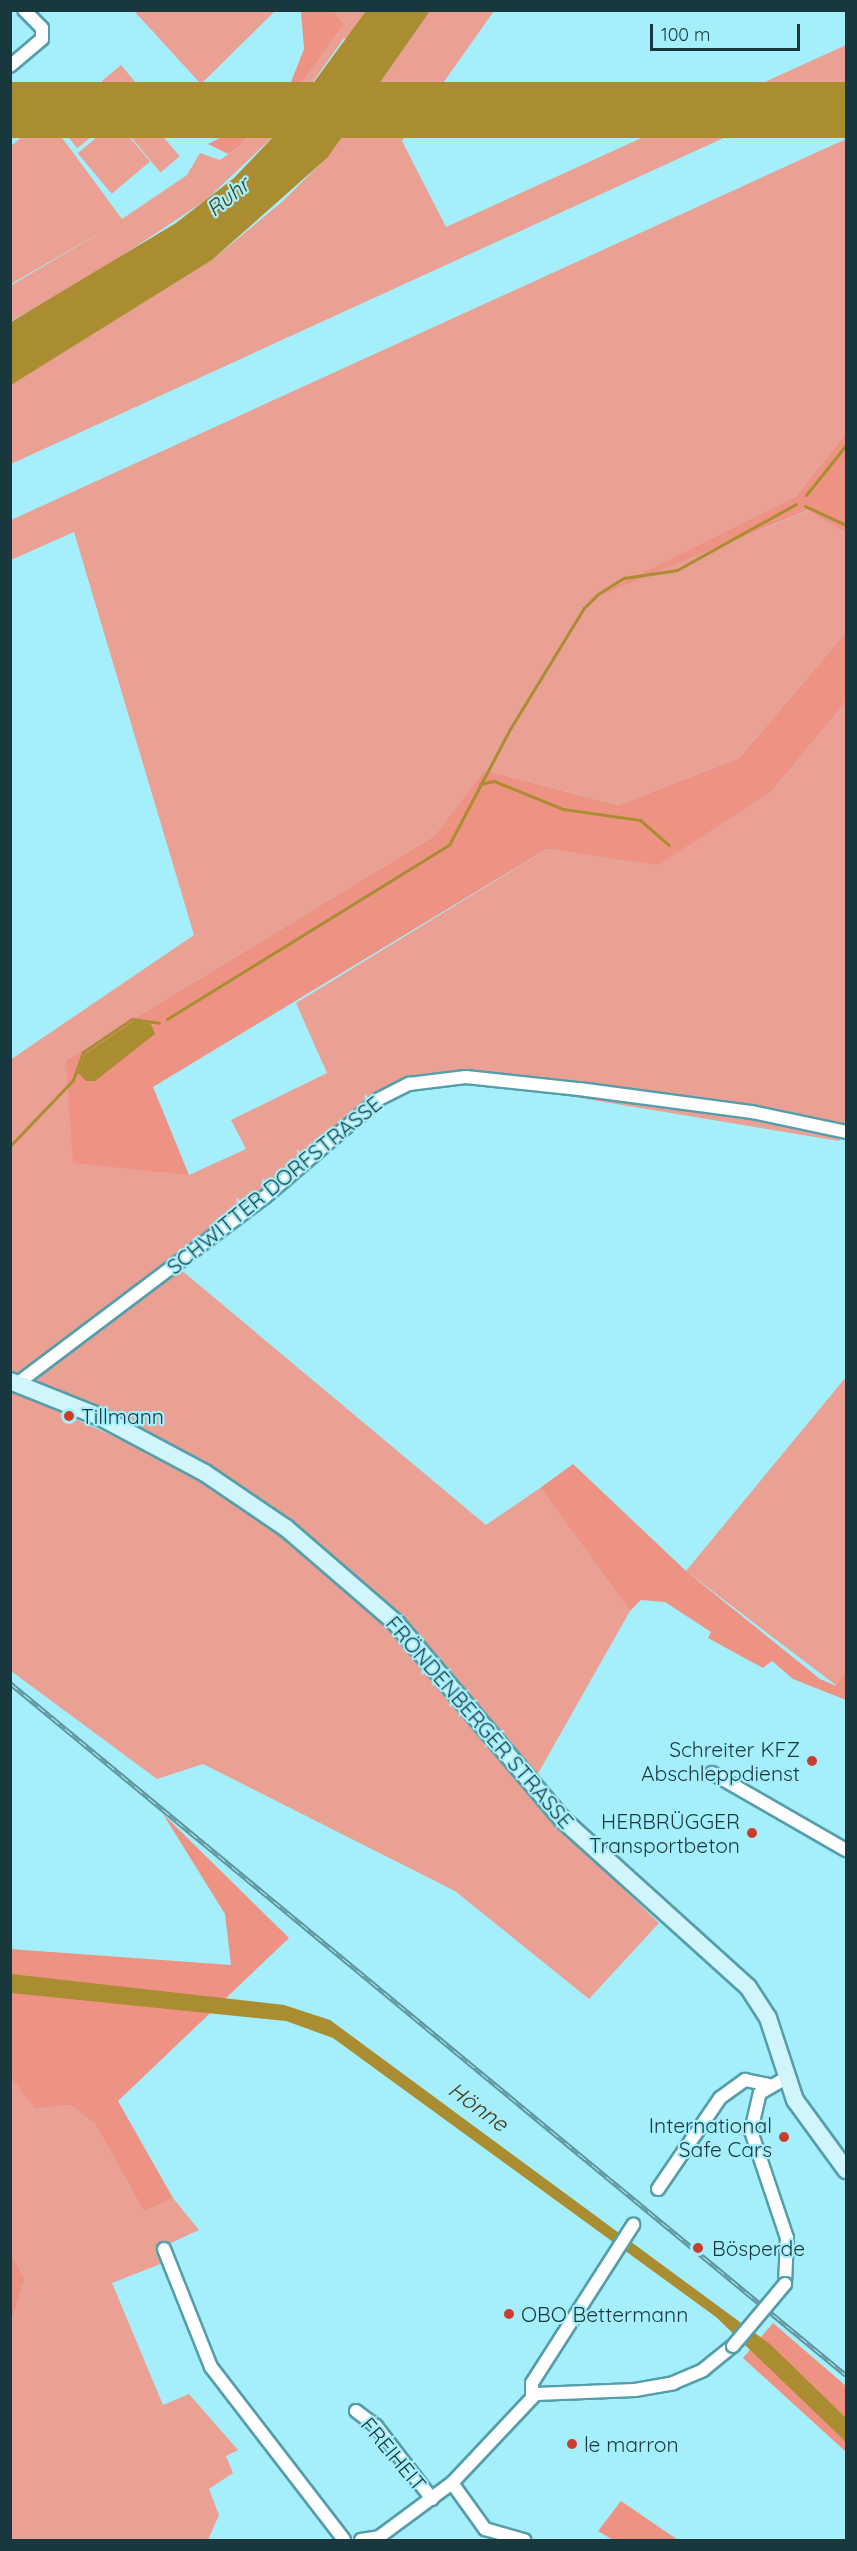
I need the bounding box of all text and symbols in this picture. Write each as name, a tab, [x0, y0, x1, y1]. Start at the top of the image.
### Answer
scale bar	[653, 12, 803, 50]
text: 100 m	[661, 23, 710, 46]
water label: Ruhr	[201, 172, 255, 222]
street label: SCHWITTER DORFSTRASSE	[162, 1091, 386, 1279]
place label: Tillmann	[81, 1403, 164, 1429]
marker: Tillmann	[62, 1409, 76, 1423]
street label: FRÖNDENBERGER STRASSE	[381, 1611, 579, 1833]
place label: Schreiter KFZ Abschleppdienst	[641, 1736, 800, 1786]
marker: Schreiter KFZ Abschleppdienst	[805, 1754, 819, 1768]
place label: HERBRÜGGER Transportbeton	[589, 1808, 740, 1858]
marker: HERBRÜGGER Transportbeton	[745, 1826, 759, 1840]
water label: Hönne	[443, 2077, 513, 2137]
place label: International Safe Cars	[649, 2112, 772, 2162]
marker: International Safe Cars	[777, 2130, 791, 2144]
place label: Bösperde	[712, 2235, 805, 2261]
marker: Bösperde	[689, 2239, 707, 2257]
place label: OBO Bettermann	[521, 2301, 688, 2327]
marker: OBO Bettermann	[502, 2307, 516, 2321]
street label: FREIHEIT	[356, 2412, 432, 2496]
place label: le marron	[584, 2431, 679, 2457]
marker: le marron	[565, 2437, 579, 2451]

